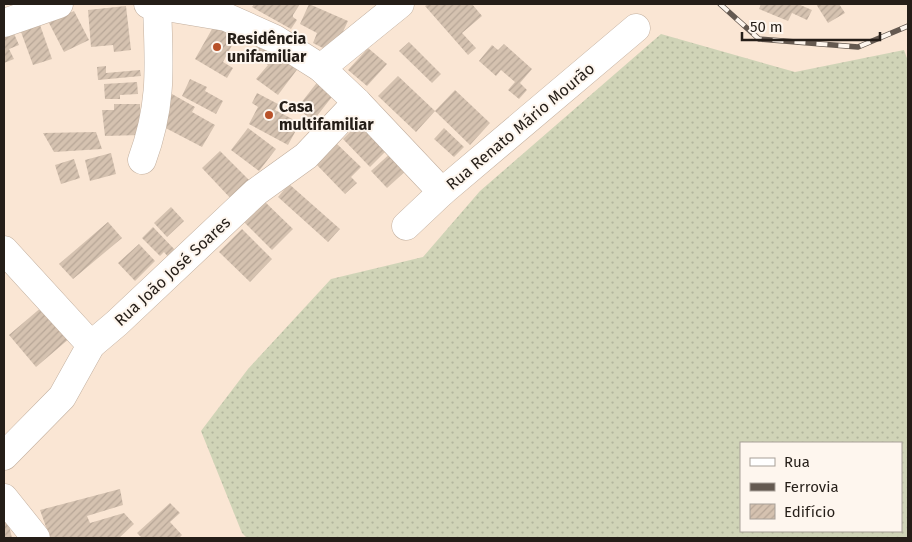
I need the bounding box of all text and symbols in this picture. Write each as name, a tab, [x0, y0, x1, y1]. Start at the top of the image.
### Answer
scale bar	[742, 10, 880, 42]
text: 50 m	[750, 18, 783, 36]
place label: Residência unifamiliar	[227, 29, 307, 66]
marker: Residência unifamiliar	[211, 41, 223, 53]
street label: Rua Renato Mário Mourão	[442, 59, 598, 194]
place label: Casa multifamiliar	[279, 97, 374, 134]
marker: Casa multifamiliar	[263, 109, 275, 121]
street label: Rua João José Soares	[110, 213, 234, 330]
legend	[740, 442, 902, 532]
text: Rua	[784, 453, 810, 471]
text: Ferrovia	[784, 478, 839, 496]
text: Edifício	[784, 503, 835, 521]

